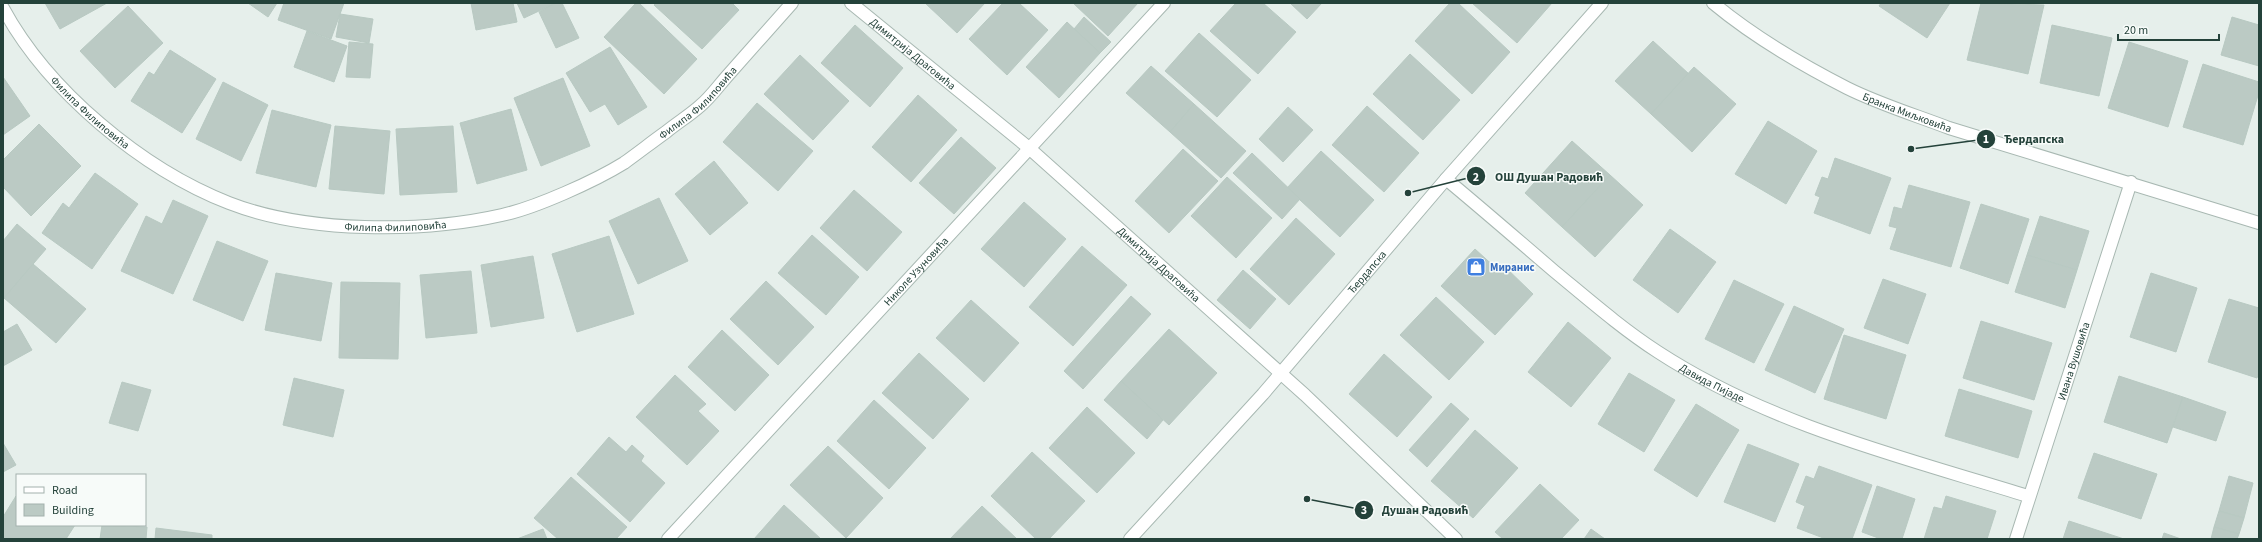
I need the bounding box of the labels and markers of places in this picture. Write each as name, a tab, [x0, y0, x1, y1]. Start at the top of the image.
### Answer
callout: Ђердапска	[1976, 127, 2072, 151]
callout: ОШ Душан Радовић	[1466, 164, 1611, 188]
shop icon: Миранис	[1465, 256, 1487, 278]
place label: Миранис	[1490, 260, 1535, 275]
callout: Душан Радовић	[1354, 498, 1476, 522]

